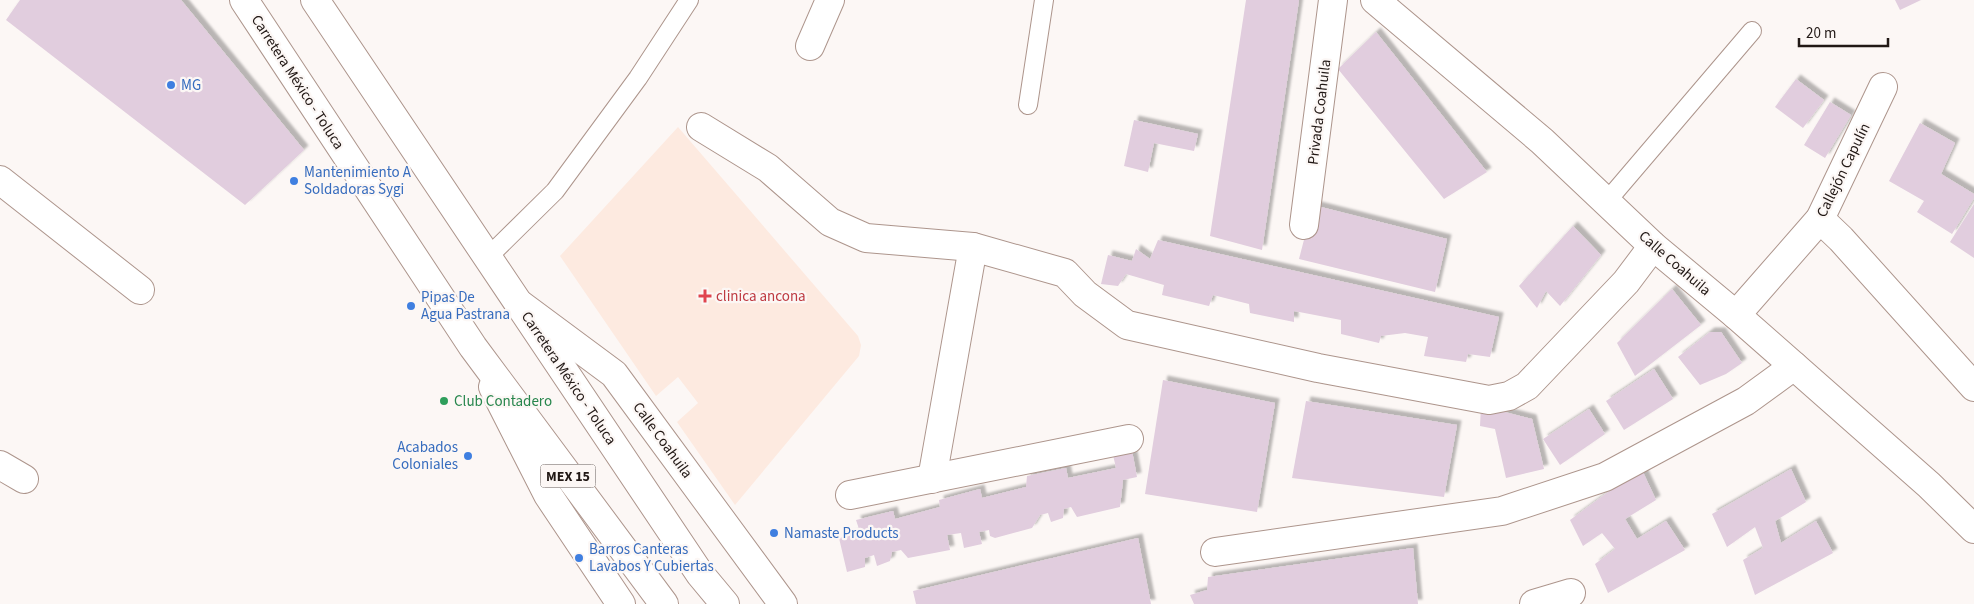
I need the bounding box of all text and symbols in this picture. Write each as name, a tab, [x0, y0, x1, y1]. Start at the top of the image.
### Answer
street label: Carretera México - Toluca	[246, 11, 349, 154]
scale bar	[1799, 15, 1888, 47]
text: 20 m	[1806, 23, 1836, 44]
street label: Privada Coahuila	[1303, 58, 1336, 166]
place label: MG	[181, 75, 201, 96]
marker: MG	[165, 79, 177, 91]
street label: Callejón Capulín	[1812, 120, 1875, 221]
place label: Mantenimiento A Soldadoras Sygi	[304, 162, 412, 200]
marker: Mantenimiento A Soldadoras Sygi	[288, 175, 300, 187]
street label: Calle Coahuila	[1634, 226, 1715, 301]
place label: clinica ancona	[716, 286, 806, 307]
place label: Pipas De Agua Pastrana	[421, 287, 510, 325]
marker: clinica ancona	[698, 289, 712, 303]
marker: Pipas De Agua Pastrana	[405, 300, 417, 312]
street label: Carretera México - Toluca	[516, 307, 621, 449]
place label: Club Contadero	[454, 391, 552, 412]
marker: Club Contadero	[438, 395, 450, 407]
street label: Calle Coahuila	[628, 398, 697, 483]
place label: Acabados Coloniales	[392, 437, 458, 475]
marker: Acabados Coloniales	[462, 450, 474, 462]
road number: MEX 15	[540, 464, 596, 488]
place label: Namaste Products	[784, 523, 899, 544]
marker: Namaste Products	[768, 527, 780, 539]
place label: Barros Canteras Lavabos Y Cubiertas	[589, 539, 714, 577]
marker: Barros Canteras Lavabos Y Cubiertas	[573, 552, 585, 564]

